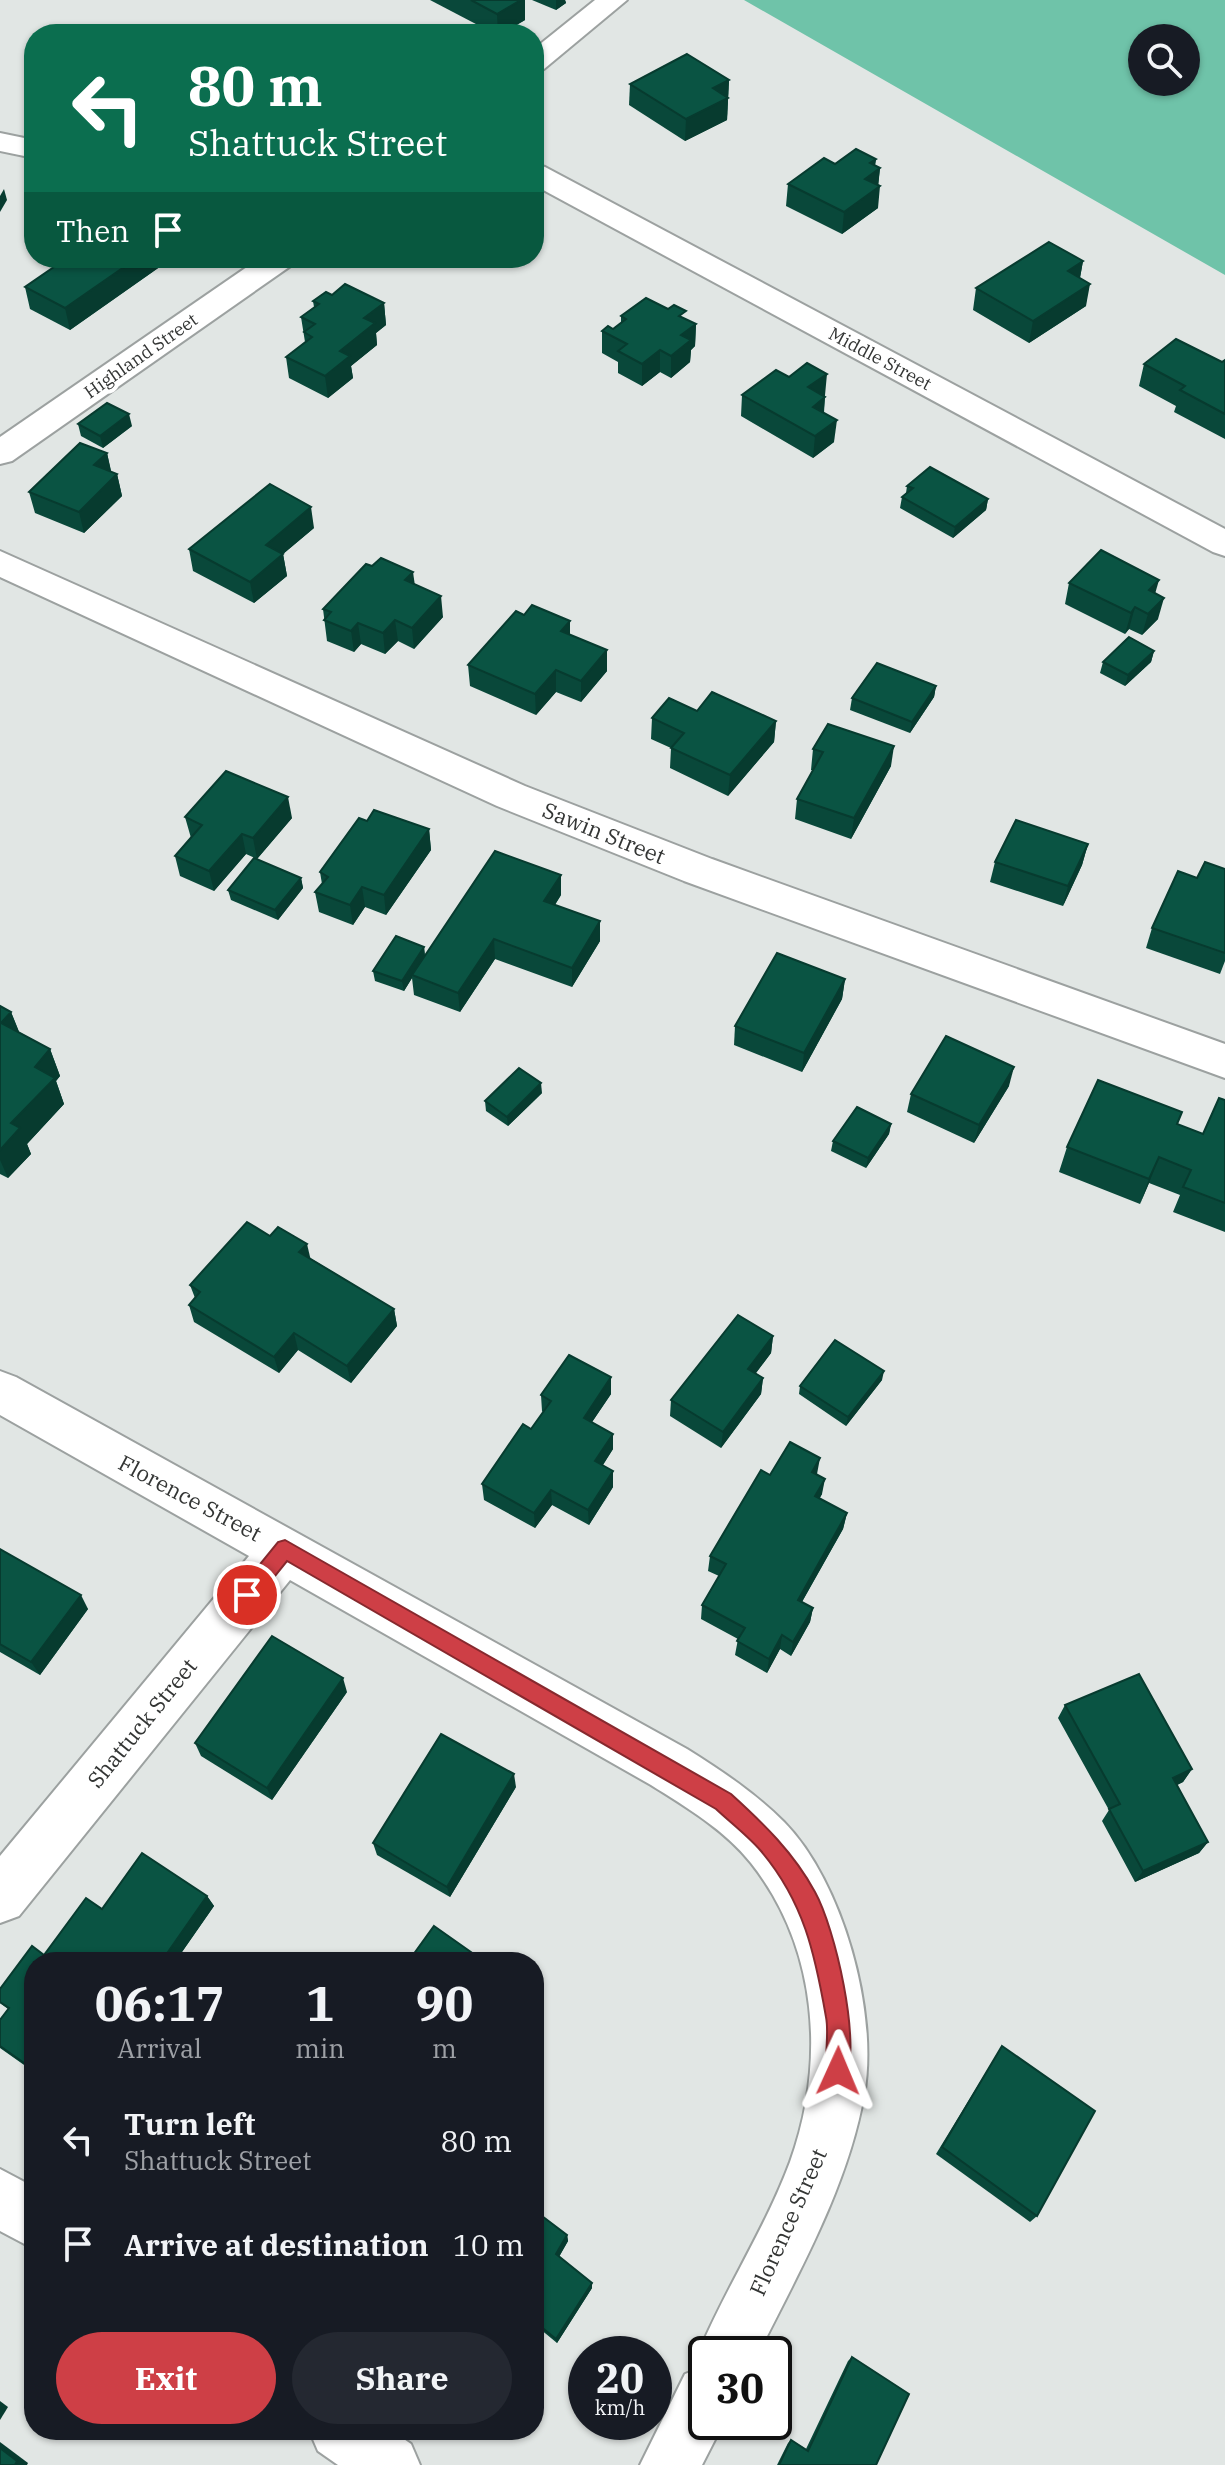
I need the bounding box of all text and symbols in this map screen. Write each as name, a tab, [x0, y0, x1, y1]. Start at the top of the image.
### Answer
map controls	[1128, 24, 1200, 96]
button: search	[1128, 24, 1200, 96]
text: 80 m	[188, 49, 323, 121]
icon: left	[56, 56, 160, 160]
text: Shattuck Street	[188, 119, 447, 166]
icon: arrive	[146, 208, 190, 252]
text: Then	[56, 211, 130, 250]
street label: Highland Street	[80, 308, 202, 403]
street label: Middle Street	[825, 322, 936, 395]
street label: Sawin Street	[539, 795, 670, 870]
street label: Florence Street	[114, 1448, 267, 1548]
pin	[213, 1561, 281, 1629]
icon: arrive	[225, 1573, 269, 1617]
street label: Shattuck Street	[80, 1652, 203, 1793]
text: 06:17	[95, 1972, 225, 2034]
text: 1	[306, 1972, 334, 2034]
text: 90	[416, 1972, 473, 2034]
position arrow	[796, 2029, 880, 2113]
text: Arrival	[117, 2031, 202, 2065]
text: min	[295, 2031, 345, 2065]
text: m	[432, 2031, 457, 2065]
text: Turn left	[124, 2104, 256, 2143]
icon: left	[56, 2118, 100, 2162]
text: 80 m	[440, 2121, 512, 2160]
text: Shattuck Street	[124, 2143, 311, 2177]
street label: Florence Street	[742, 2143, 833, 2300]
icon: arrive	[56, 2222, 100, 2266]
text: Arrive at destination	[124, 2225, 429, 2264]
text: 10 m	[453, 2225, 524, 2264]
button: Exit	[56, 2332, 276, 2424]
button: Share	[292, 2332, 512, 2424]
speed limit sign: 30	[688, 2336, 792, 2440]
text: 20	[596, 2352, 644, 2404]
text: km/h	[595, 2394, 645, 2421]

